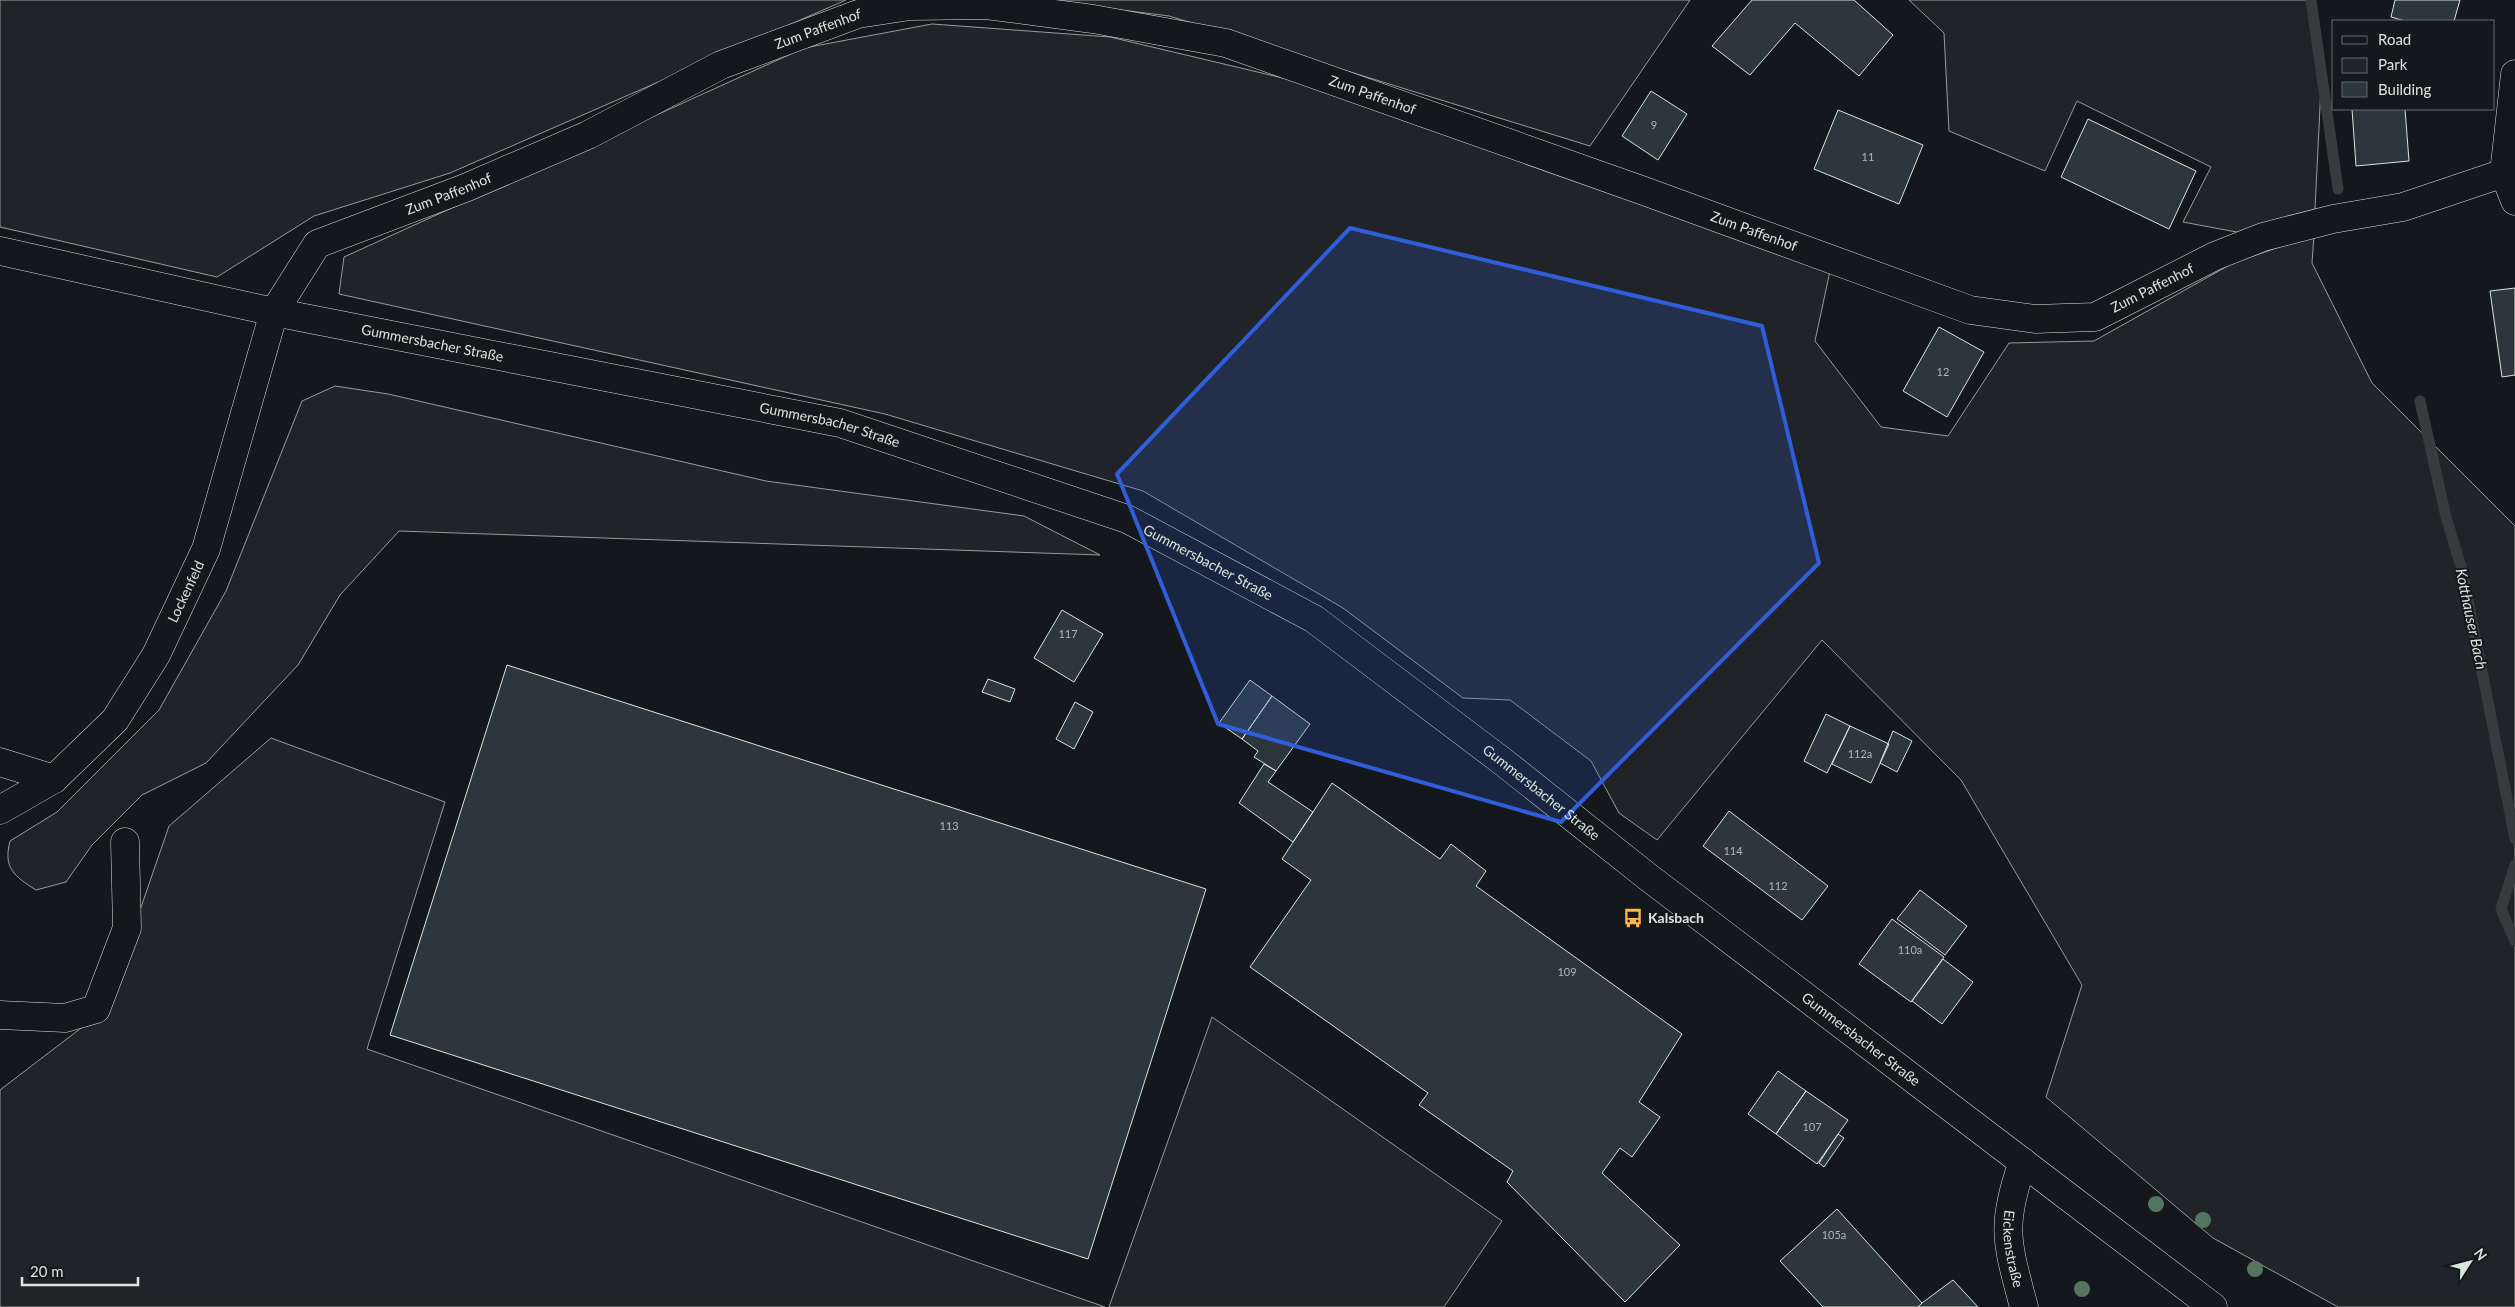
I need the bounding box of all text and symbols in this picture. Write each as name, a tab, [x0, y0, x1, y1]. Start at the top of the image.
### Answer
street label: Zum Paffenhof	[772, 5, 862, 52]
legend	[2332, 20, 2495, 110]
text: Road	[2378, 30, 2411, 48]
text: Park	[2378, 55, 2408, 73]
street label: Zum Paffenhof	[1327, 71, 1418, 118]
text: Building	[2378, 80, 2431, 98]
house number: 9	[1651, 118, 1657, 131]
house number: 11	[1862, 150, 1874, 163]
street label: Zum Paffenhof	[403, 169, 494, 218]
street label: Zum Paffenhof	[1708, 207, 1800, 254]
street label: Zum Paffenhof	[2108, 259, 2197, 316]
street label: Gummersbacher Straße	[360, 320, 505, 365]
house number: 12	[1937, 365, 1949, 378]
street label: Gummersbacher Straße	[758, 398, 902, 450]
street label: Gummersbacher Straße	[1141, 520, 1276, 603]
street label: Lockenfeld	[164, 558, 207, 625]
water label: Kotthauser Bach	[2453, 567, 2491, 671]
house number: 117	[1058, 627, 1078, 640]
street label: Gummersbacher Straße	[1480, 741, 1603, 843]
house number: 112a	[1848, 747, 1872, 760]
house number: 113	[939, 819, 959, 832]
house number: 114	[1723, 844, 1743, 857]
house number: 112	[1768, 879, 1788, 892]
bus stop icon: Kalsbach	[1622, 907, 1644, 929]
place label: Kalsbach	[1648, 909, 1704, 926]
house number: 110a	[1898, 943, 1922, 956]
house number: 109	[1557, 965, 1577, 978]
street label: Gummersbacher Straße	[1799, 988, 1924, 1089]
house number: 107	[1802, 1120, 1822, 1133]
street label: Eickenstraße	[2000, 1209, 2027, 1289]
house number: 105a	[1822, 1228, 1846, 1241]
north arrow	[2445, 1237, 2495, 1287]
text: N	[2471, 1245, 2491, 1263]
scale bar	[22, 1254, 139, 1286]
text: 20 m	[30, 1262, 64, 1280]

